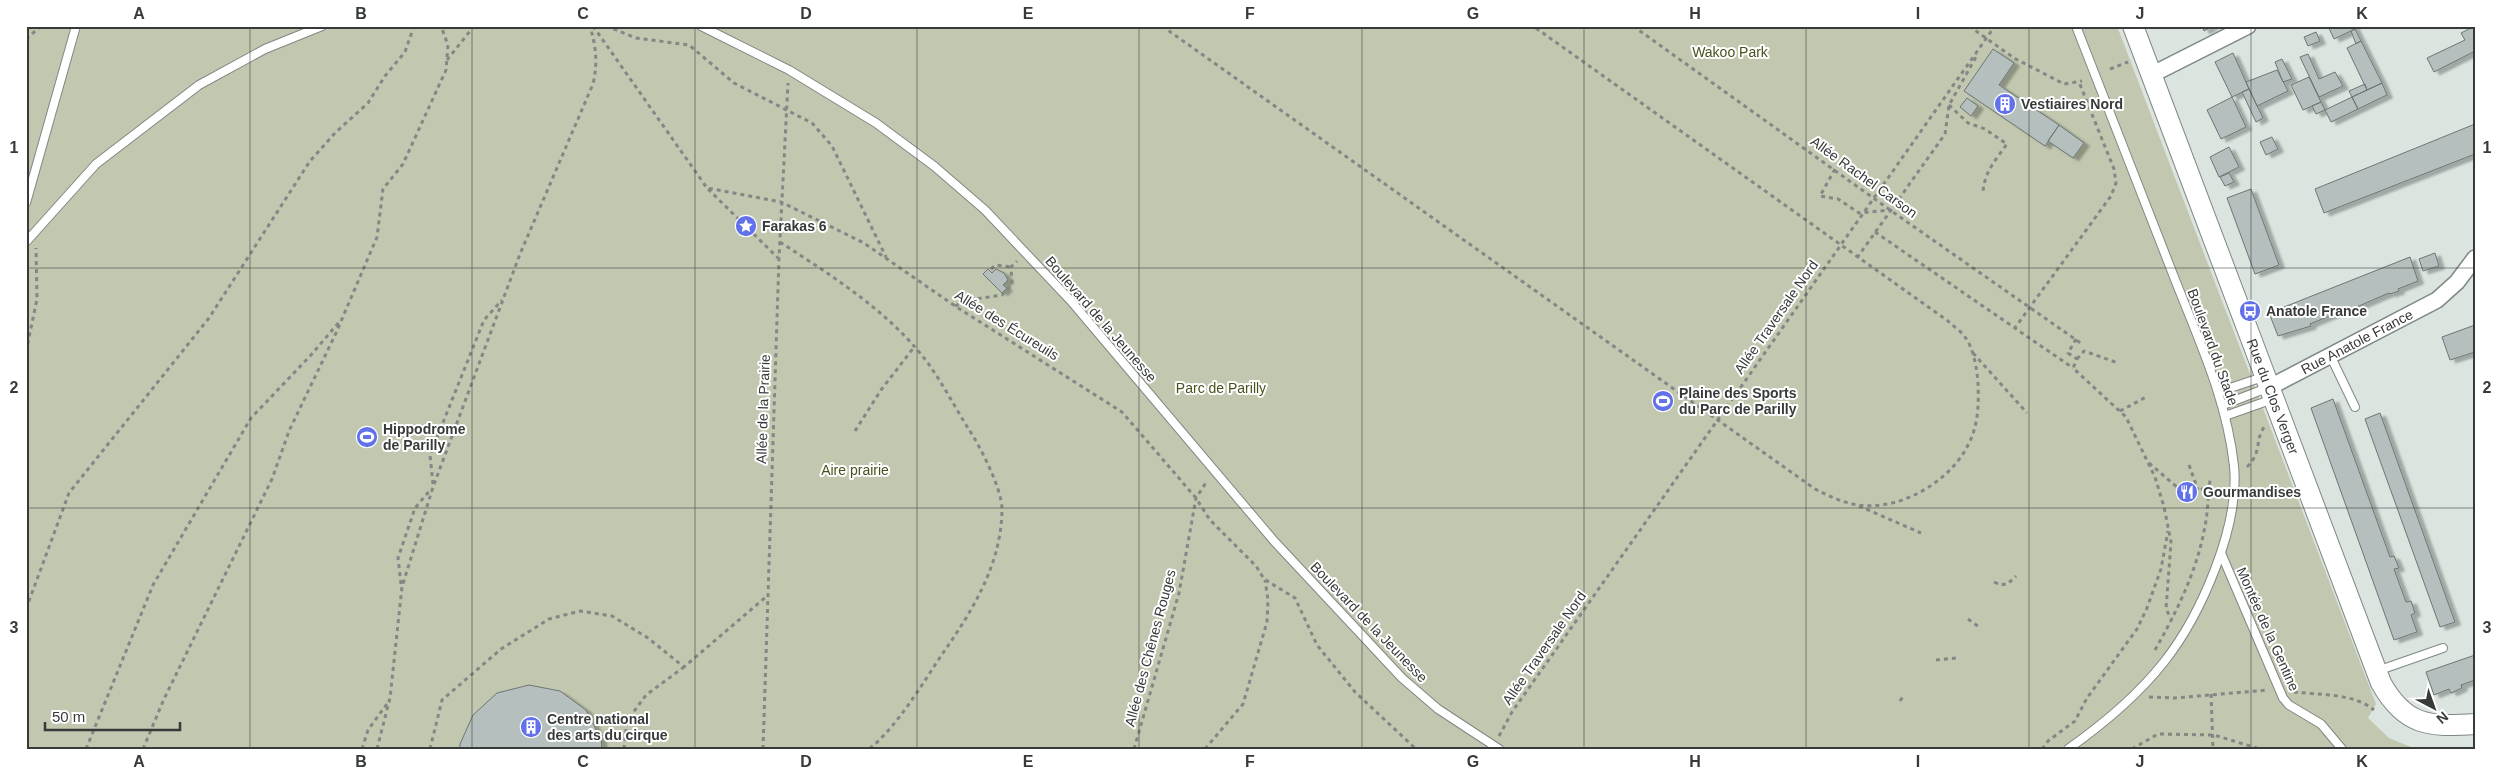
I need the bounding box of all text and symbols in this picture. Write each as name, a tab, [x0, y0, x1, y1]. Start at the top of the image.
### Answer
text: A	[133, 5, 145, 22]
text: B	[355, 5, 367, 22]
text: C	[577, 5, 589, 22]
text: D	[800, 5, 812, 22]
text: E	[1023, 5, 1034, 22]
text: F	[1245, 5, 1255, 22]
text: G	[1467, 5, 1479, 22]
text: H	[1689, 5, 1701, 22]
text: I	[1916, 5, 1920, 22]
text: J	[2136, 5, 2144, 22]
text: K	[2356, 5, 2368, 22]
park label: Wakoo Park	[1692, 44, 1769, 60]
building icon: Vestiaires Nord	[1993, 92, 2017, 116]
place label: Vestiaires Nord	[2021, 96, 2123, 112]
street label: Allée Rachel Carson	[1808, 133, 1920, 221]
text: 1	[10, 139, 19, 156]
text: 1	[2483, 139, 2492, 156]
place icon: Farakas 6	[734, 214, 758, 238]
place label: Farakas 6	[762, 218, 827, 234]
street label: Boulevard de la Jeunesse	[1042, 253, 1160, 385]
street label: Allée Traversale Nord	[1731, 257, 1821, 377]
street label: Boulevard du Stade	[2184, 286, 2242, 408]
street label: Allée des Écureuils	[952, 287, 1062, 363]
bus stop icon: Anatole France	[2238, 299, 2262, 323]
place label: Anatole France	[2266, 303, 2367, 319]
street label: Rue Anatole France	[2298, 306, 2416, 377]
street label: Rue du Clos Verger	[2244, 336, 2302, 457]
street label: Allée de la Prairie	[753, 354, 773, 464]
text: 2	[10, 379, 19, 396]
text: 2	[2483, 379, 2492, 396]
park label: Parc de Parilly	[1176, 380, 1266, 396]
place label: Plaine des Sports du Parc de Parilly	[1679, 385, 1797, 417]
sports icon: Plaine des Sports du Parc de Parilly	[1651, 389, 1675, 413]
place label: Hippodrome de Parilly	[383, 421, 466, 453]
sports icon: Hippodrome de Parilly	[355, 425, 379, 449]
park label: Aire prairie	[821, 462, 889, 478]
restaurant icon: Gourmandises	[2175, 480, 2199, 504]
place label: Gourmandises	[2203, 484, 2301, 500]
street label: Boulevard de la Jeunesse	[1307, 558, 1431, 686]
street label: Montée de la Gentine	[2233, 565, 2303, 694]
street label: Allée des Chênes Rouges	[1121, 568, 1179, 728]
street label: Allée Traversale Nord	[1499, 588, 1589, 708]
text: 3	[10, 619, 19, 636]
text: 3	[2483, 619, 2492, 636]
north arrow	[2408, 682, 2458, 732]
scale bar	[45, 700, 180, 732]
text: 50 m	[52, 708, 85, 725]
text: N	[2433, 708, 2452, 727]
place label: Centre national des arts du cirque	[547, 711, 668, 743]
building icon: Centre national des arts du cirque	[519, 715, 543, 739]
text: A	[133, 753, 145, 770]
text: B	[355, 753, 367, 770]
text: C	[577, 753, 589, 770]
text: D	[800, 753, 812, 770]
text: E	[1023, 753, 1034, 770]
text: F	[1245, 753, 1255, 770]
text: G	[1467, 753, 1479, 770]
text: H	[1689, 753, 1701, 770]
text: I	[1916, 753, 1920, 770]
text: J	[2136, 753, 2144, 770]
text: K	[2356, 753, 2368, 770]

